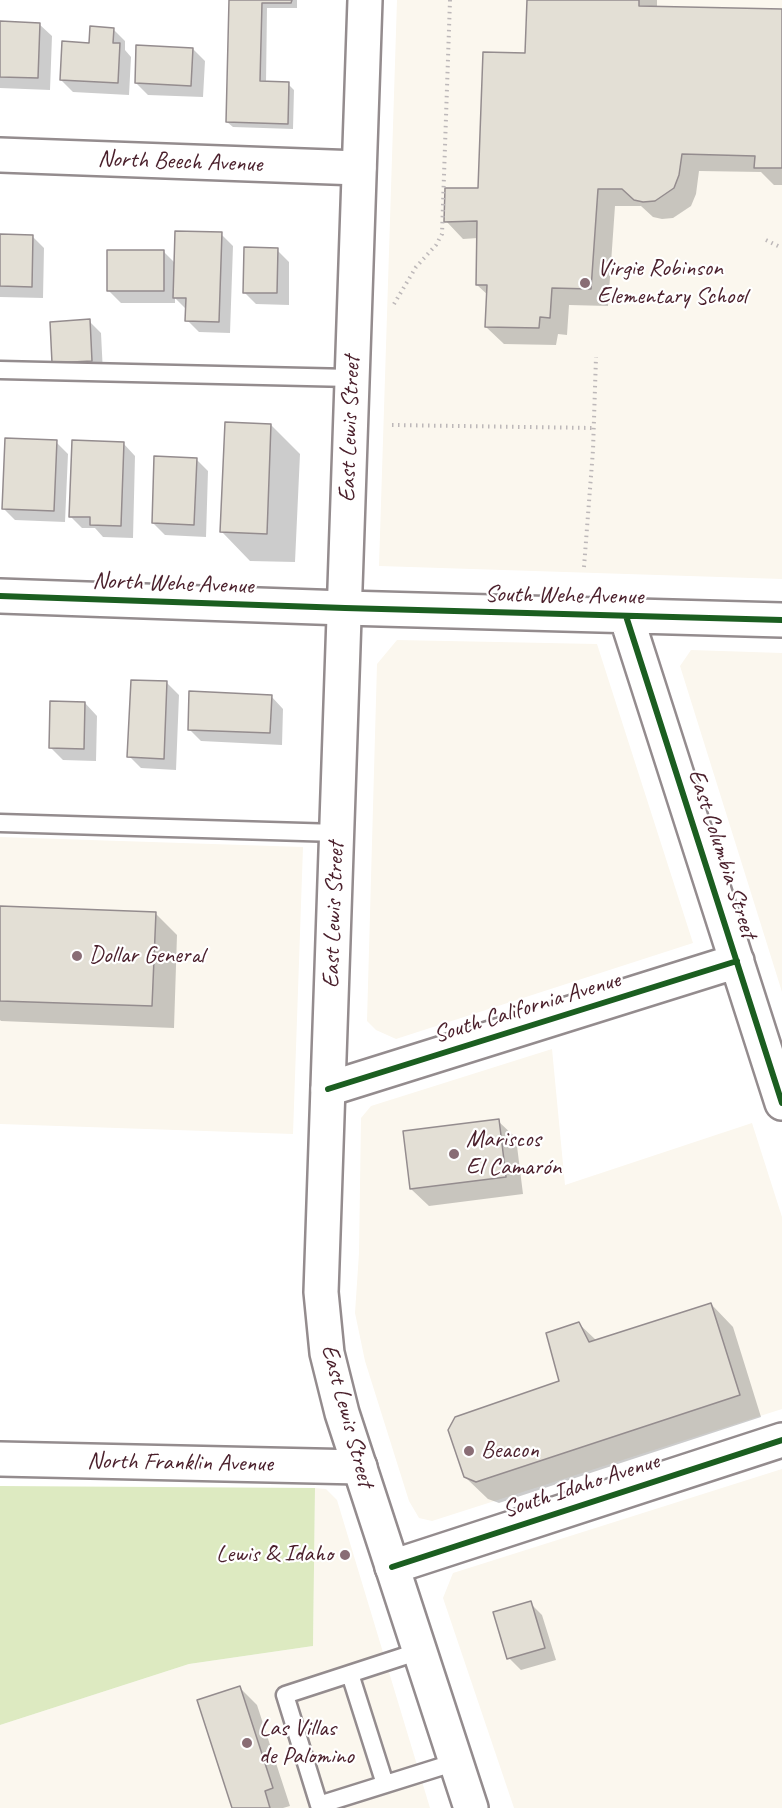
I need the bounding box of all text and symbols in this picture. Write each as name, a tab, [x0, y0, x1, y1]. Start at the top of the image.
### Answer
street label: North Beech Avenue	[97, 145, 263, 179]
place label: Virgie Robinson Elementary School	[597, 255, 747, 311]
marker: Virgie Robinson Elementary School	[578, 276, 592, 290]
street label: East Lewis Street	[333, 355, 367, 503]
street label: North Wehe Avenue	[92, 567, 254, 601]
street label: South Wehe Avenue	[484, 580, 644, 612]
street label: East Columbia Street	[681, 766, 763, 942]
street label: East Lewis Street	[317, 841, 351, 989]
place label: Dollar General	[89, 942, 204, 970]
marker: Dollar General	[70, 949, 84, 963]
street label: South California Avenue	[430, 966, 624, 1050]
place label: Mariscos El Camarón	[466, 1126, 561, 1182]
marker: Mariscos El Camarón	[447, 1147, 461, 1161]
street label: East Lewis Street	[314, 1342, 380, 1490]
place label: Beacon	[481, 1437, 539, 1465]
marker: Beacon	[462, 1444, 476, 1458]
street label: North Franklin Avenue	[87, 1447, 273, 1479]
street label: South Idaho Avenue	[499, 1447, 663, 1525]
place label: Lewis & Idaho	[216, 1541, 333, 1569]
marker: Lewis & Idaho	[338, 1548, 352, 1562]
place label: Las Villas de Palomino	[259, 1715, 354, 1771]
marker: Las Villas de Palomino	[240, 1736, 254, 1750]

